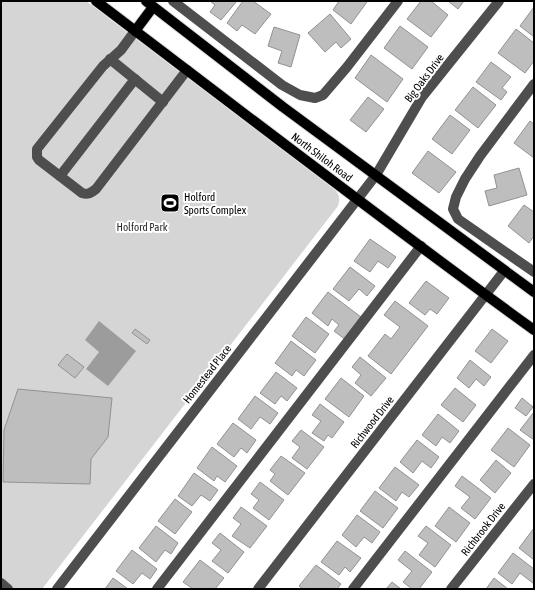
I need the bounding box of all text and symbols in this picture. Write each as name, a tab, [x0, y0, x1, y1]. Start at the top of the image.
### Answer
street label: Big Oaks Drive	[402, 52, 446, 104]
street label: North Shiloh Road	[289, 130, 355, 184]
place label: Holford Sports Complex	[184, 191, 247, 216]
sports icon: Holford Sports Complex	[159, 192, 181, 214]
park label: Holford Park	[116, 221, 168, 233]
street label: Homestead Place	[180, 342, 234, 406]
street label: Richwood Drive	[348, 394, 396, 450]
street label: Richbrook Drive	[459, 500, 507, 558]

